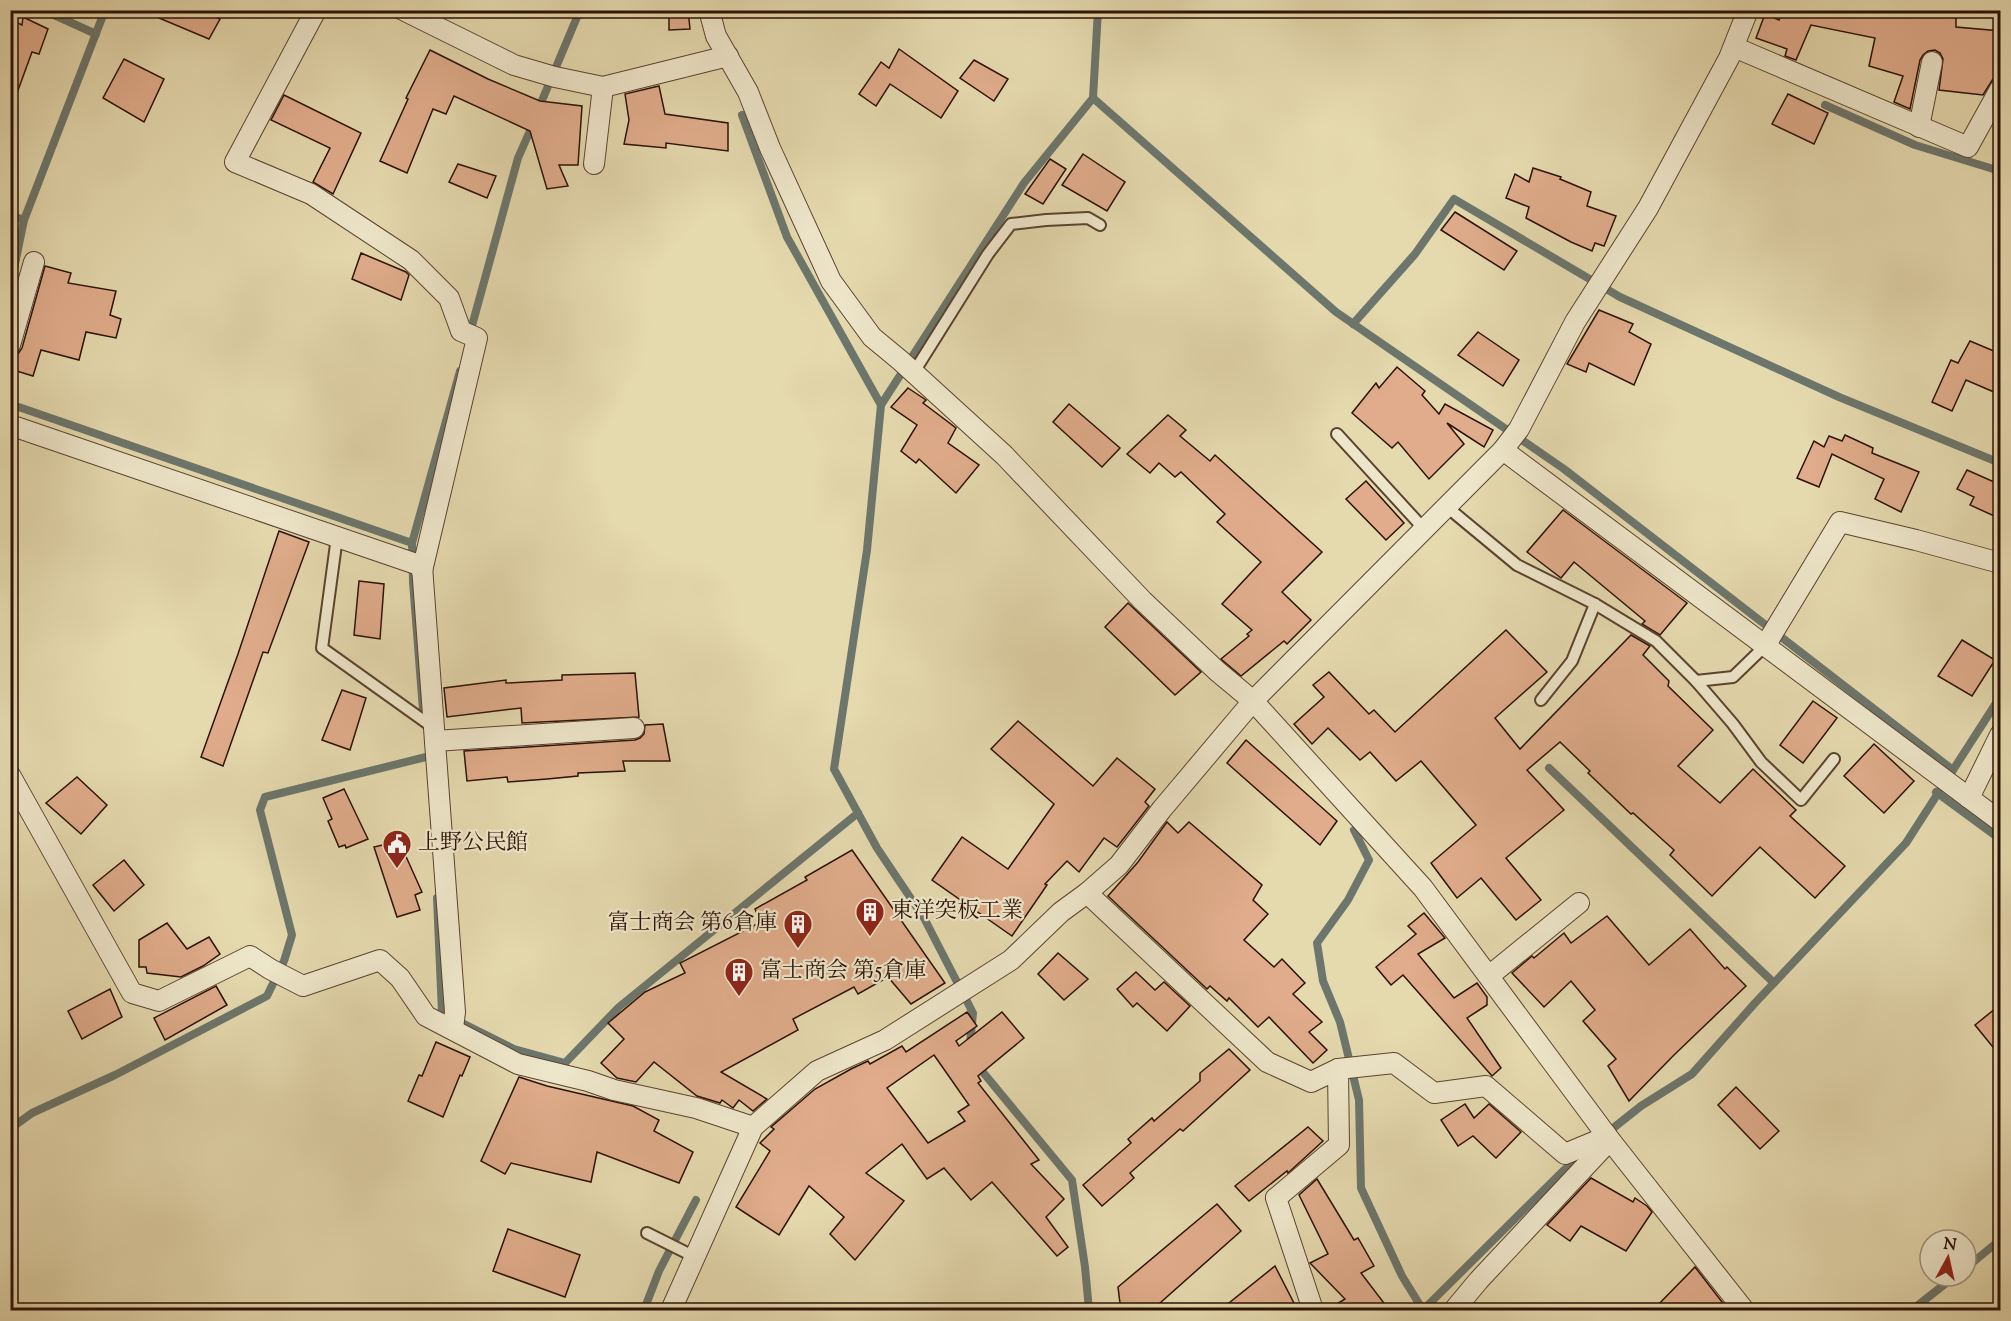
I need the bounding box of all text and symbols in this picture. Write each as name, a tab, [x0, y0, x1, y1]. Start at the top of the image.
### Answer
public building icon: 上野公民館	[381, 828, 413, 870]
place label: 上野公民館	[418, 828, 528, 860]
building icon: 東洋突板工業	[854, 896, 886, 938]
place label: 東洋突板工業	[891, 896, 1023, 928]
place label: 富士商会 第6倉庫	[607, 908, 777, 940]
building icon: 富士商会 第6倉庫	[782, 908, 814, 950]
building icon: 富士商会 第5倉庫	[723, 956, 755, 998]
place label: 富士商会 第5倉庫	[760, 956, 926, 988]
north arrow	[1918, 1228, 1978, 1288]
text: N	[1942, 1233, 1958, 1258]

